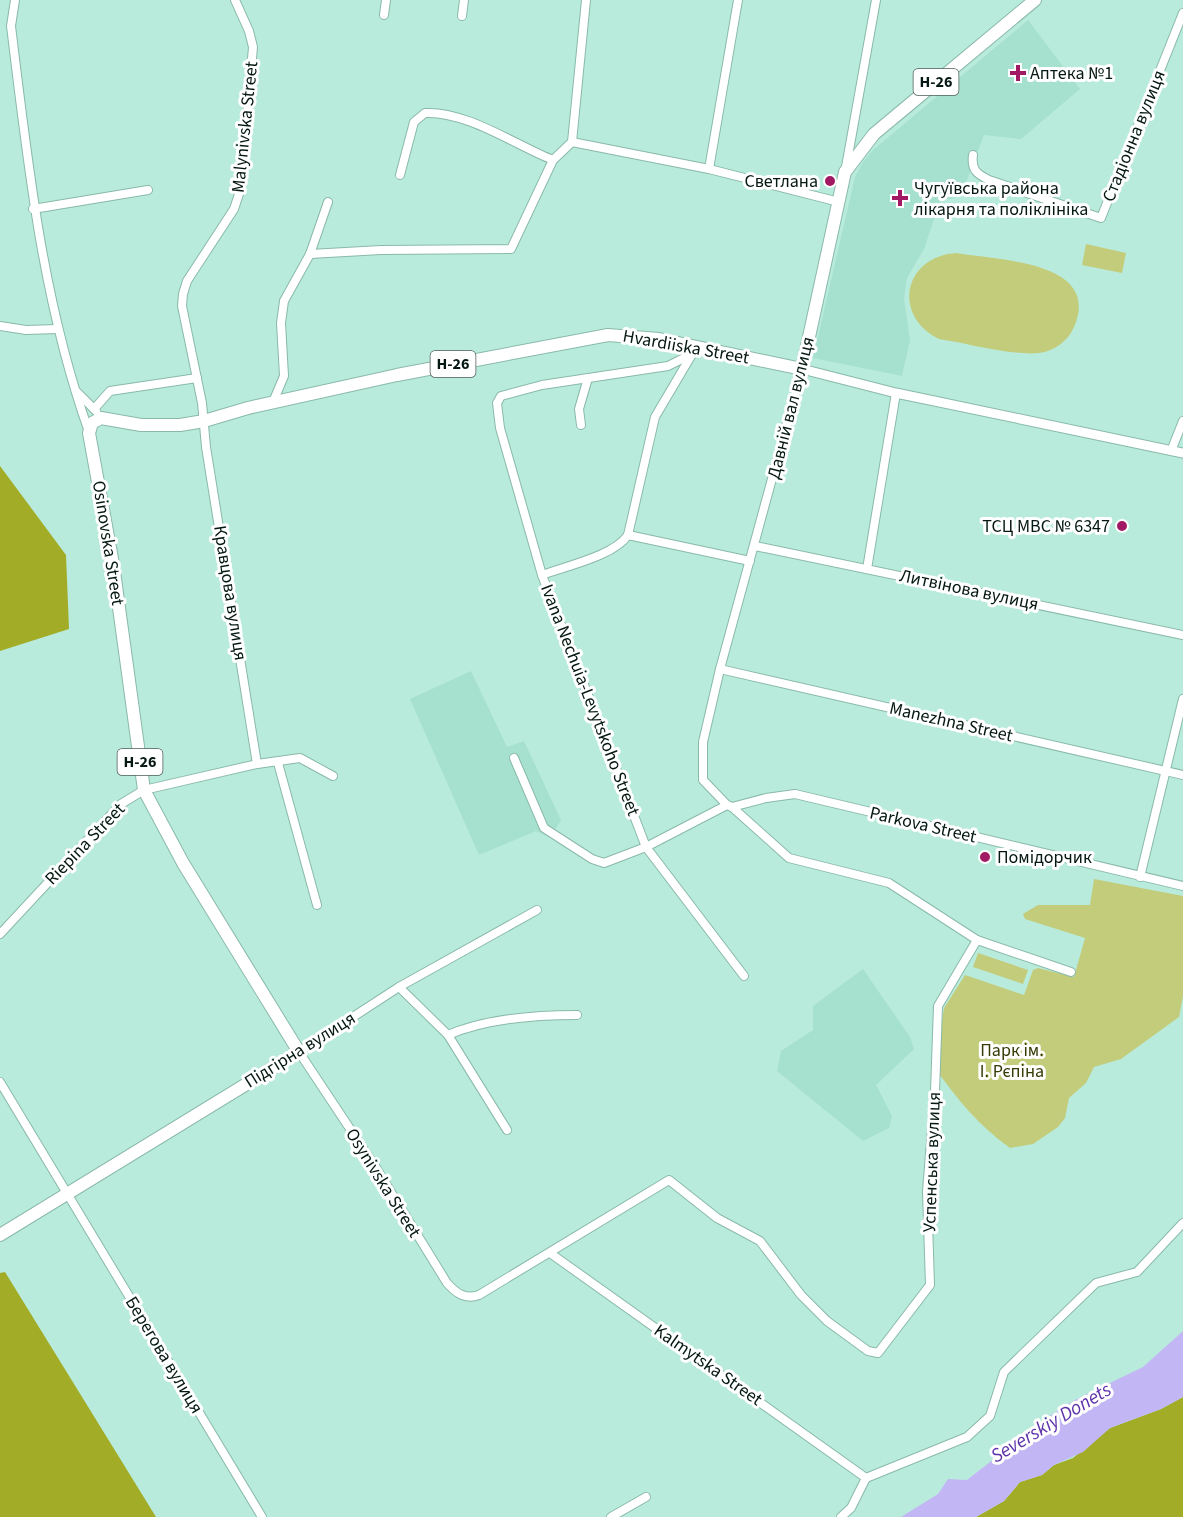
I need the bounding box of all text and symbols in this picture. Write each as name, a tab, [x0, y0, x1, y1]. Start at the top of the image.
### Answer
street label: Malynivska Street	[226, 60, 264, 194]
place label: Аптека №1	[1030, 61, 1113, 86]
marker: Аптека №1	[1011, 66, 1025, 80]
street label: Стадіонна вулиця	[1096, 66, 1172, 206]
road number: Н-26	[914, 69, 958, 95]
place label: Светлана	[744, 169, 818, 194]
marker: Светлана	[823, 174, 837, 188]
place label: Чугуївська района лікарня та поліклініка	[914, 176, 1088, 222]
marker: Чугуївська района лікарня та поліклініка	[891, 189, 909, 207]
street label: Hvardiiska Street	[621, 324, 751, 370]
street label: Давній вал вулиця	[761, 334, 821, 482]
road number: Н-26	[430, 351, 476, 377]
street label: Osinovska Street	[86, 479, 130, 607]
place label: ТСЦ МВС № 6347	[982, 514, 1110, 539]
marker: ТСЦ МВС № 6347	[1115, 519, 1129, 533]
street label: Кравцова вулиця	[207, 524, 253, 662]
street label: Литвінова вулиця	[897, 563, 1041, 617]
street label: Ivana Nechuia-Levytskoho Street	[534, 581, 646, 819]
street label: Manezhna Street	[887, 696, 1015, 748]
road number: Н-26	[118, 749, 162, 775]
street label: Riepina Street	[39, 797, 131, 891]
street label: Parkova Street	[867, 801, 979, 849]
place label: Помідорчик	[997, 845, 1092, 870]
marker: Помідорчик	[978, 850, 992, 864]
street label: Підгірна вулиця	[240, 1006, 360, 1094]
park label: Парк ім. І. Рєпіна	[980, 1038, 1044, 1084]
street label: Успенська вулиця	[917, 1091, 947, 1233]
street label: Osynivska Street	[339, 1124, 427, 1242]
street label: Берегова вулиця	[119, 1292, 209, 1418]
street label: Kalmytska Street	[649, 1318, 767, 1412]
water label: Severskiy Donets	[985, 1376, 1117, 1470]

